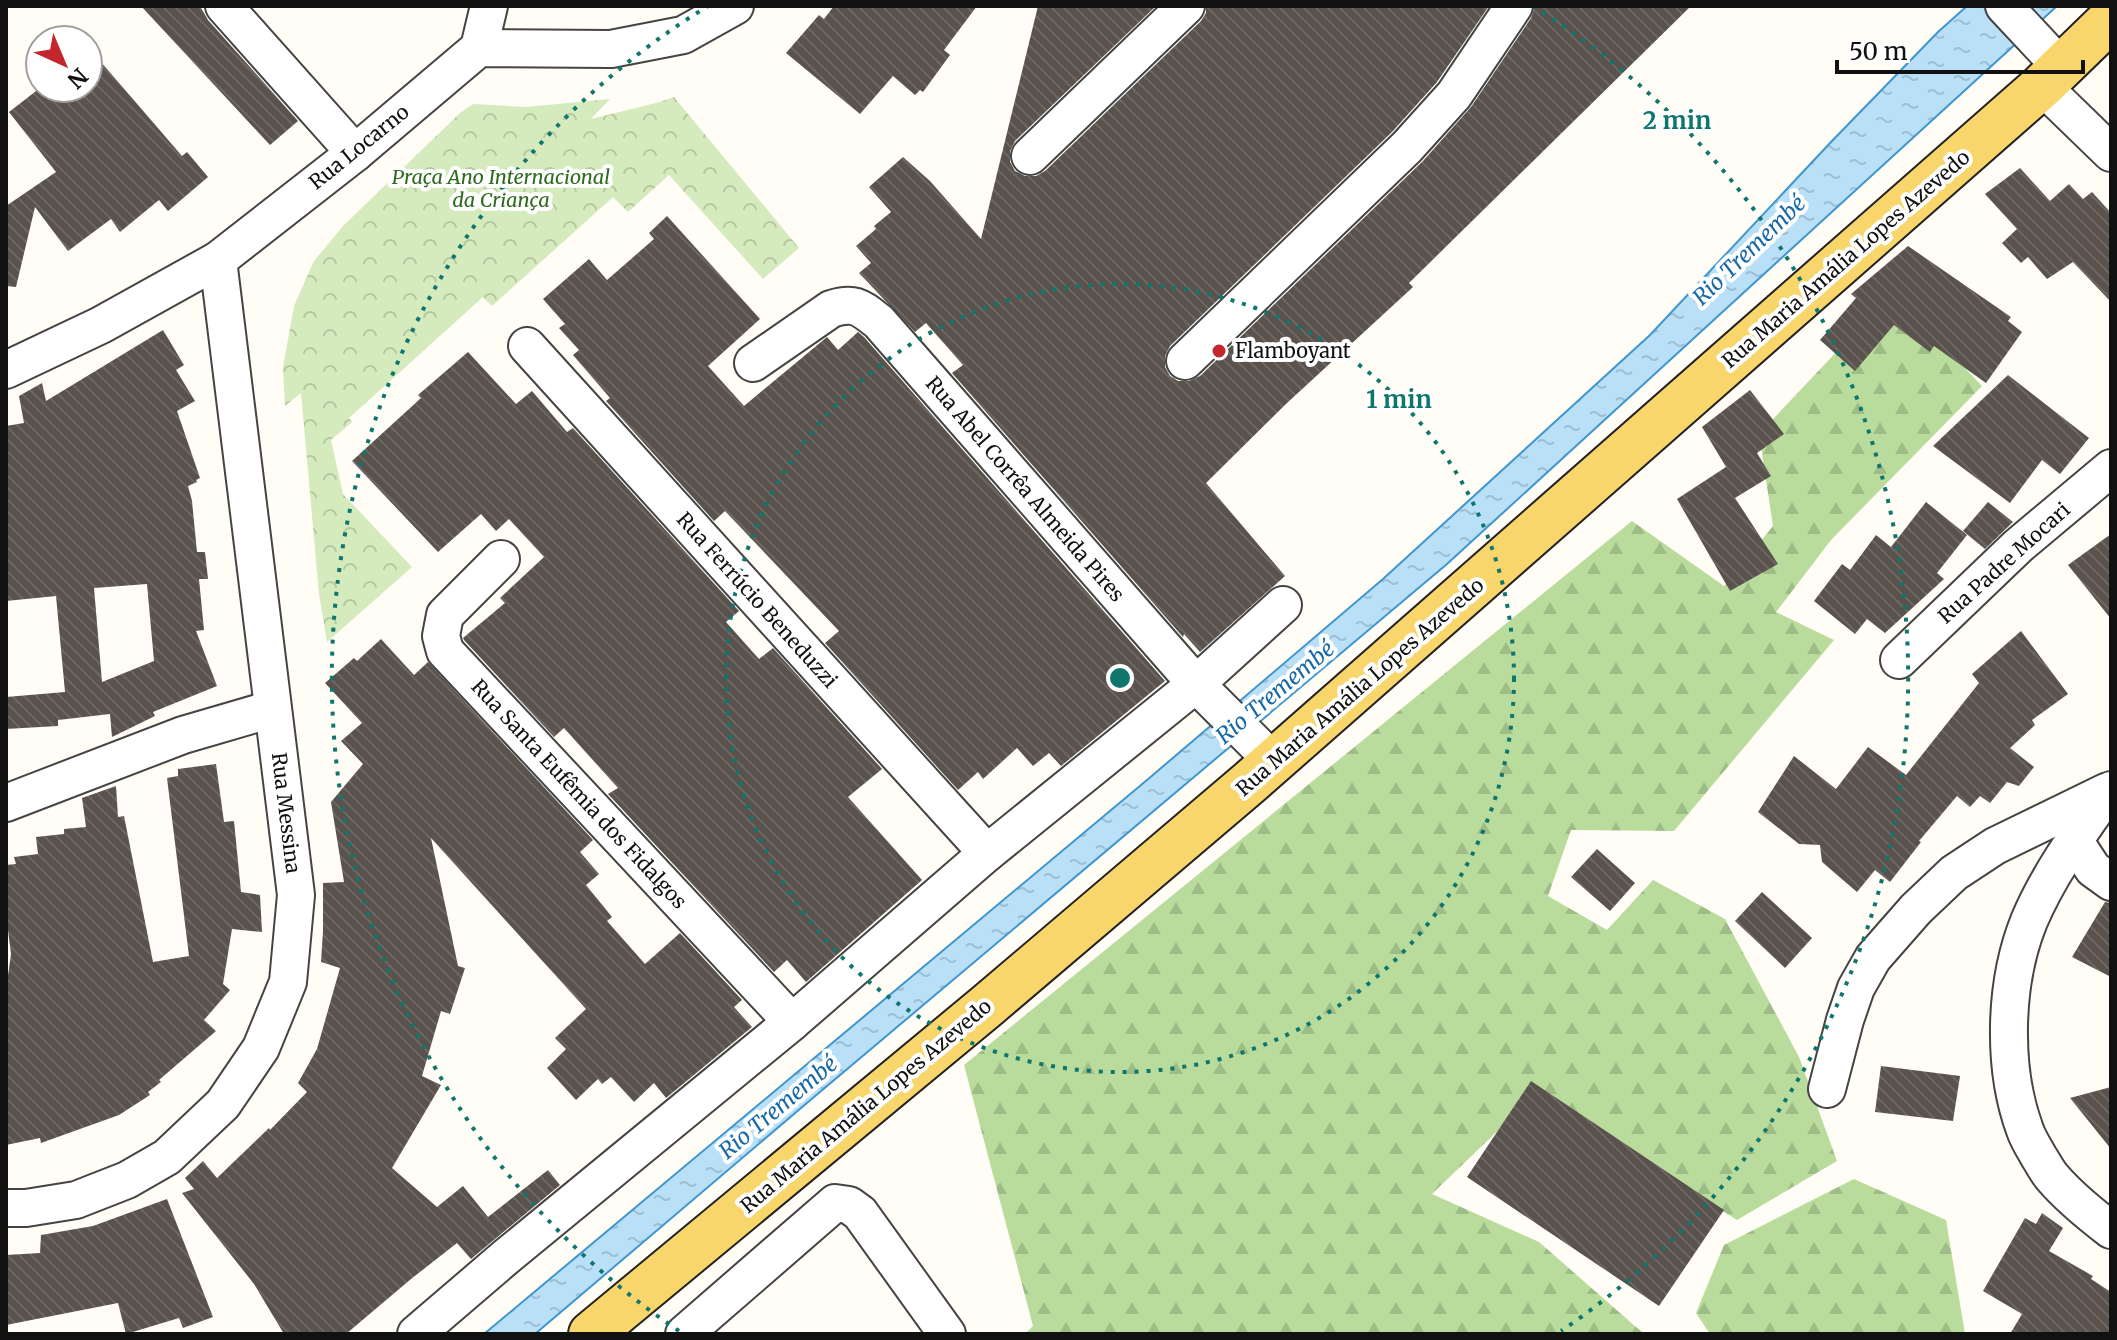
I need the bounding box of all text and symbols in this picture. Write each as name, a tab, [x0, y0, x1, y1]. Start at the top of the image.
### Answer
north arrow	[24, 24, 104, 104]
scale bar	[1837, 24, 2083, 74]
text: 50 m	[1849, 36, 1908, 67]
text: N	[61, 62, 94, 95]
street label: Rua Locarno	[304, 99, 414, 194]
text: 2 min	[1643, 105, 1711, 136]
street label: Rua Maria Amália Lopes Azevedo	[1717, 144, 1975, 373]
park label: Praça Ano Internacional da Criança	[392, 164, 610, 212]
water label: Rio Tremembé	[1687, 189, 1812, 311]
place label: Flamboyant	[1235, 338, 1351, 363]
marker: Flamboyant	[1210, 342, 1228, 360]
street label: Rua Abel Corrêa Almeida Pires	[921, 371, 1130, 606]
text: 1 min	[1366, 384, 1432, 415]
street label: Rua Padre Mocari	[1933, 497, 2075, 628]
street label: Rua Ferrúcio Beneduzzi	[672, 507, 843, 693]
street label: Rua Maria Amália Lopes Azevedo	[1231, 572, 1489, 801]
water label: Rio Tremembé	[1210, 634, 1341, 750]
centre of rings	[1106, 664, 1134, 692]
street label: Rua Santa Eufêmia dos Fidalgos	[466, 674, 692, 914]
street label: Rua Messina	[267, 751, 306, 875]
street label: Rua Maria Amália Lopes Azevedo	[735, 993, 997, 1218]
water label: Rio Tremembé	[713, 1049, 844, 1165]

